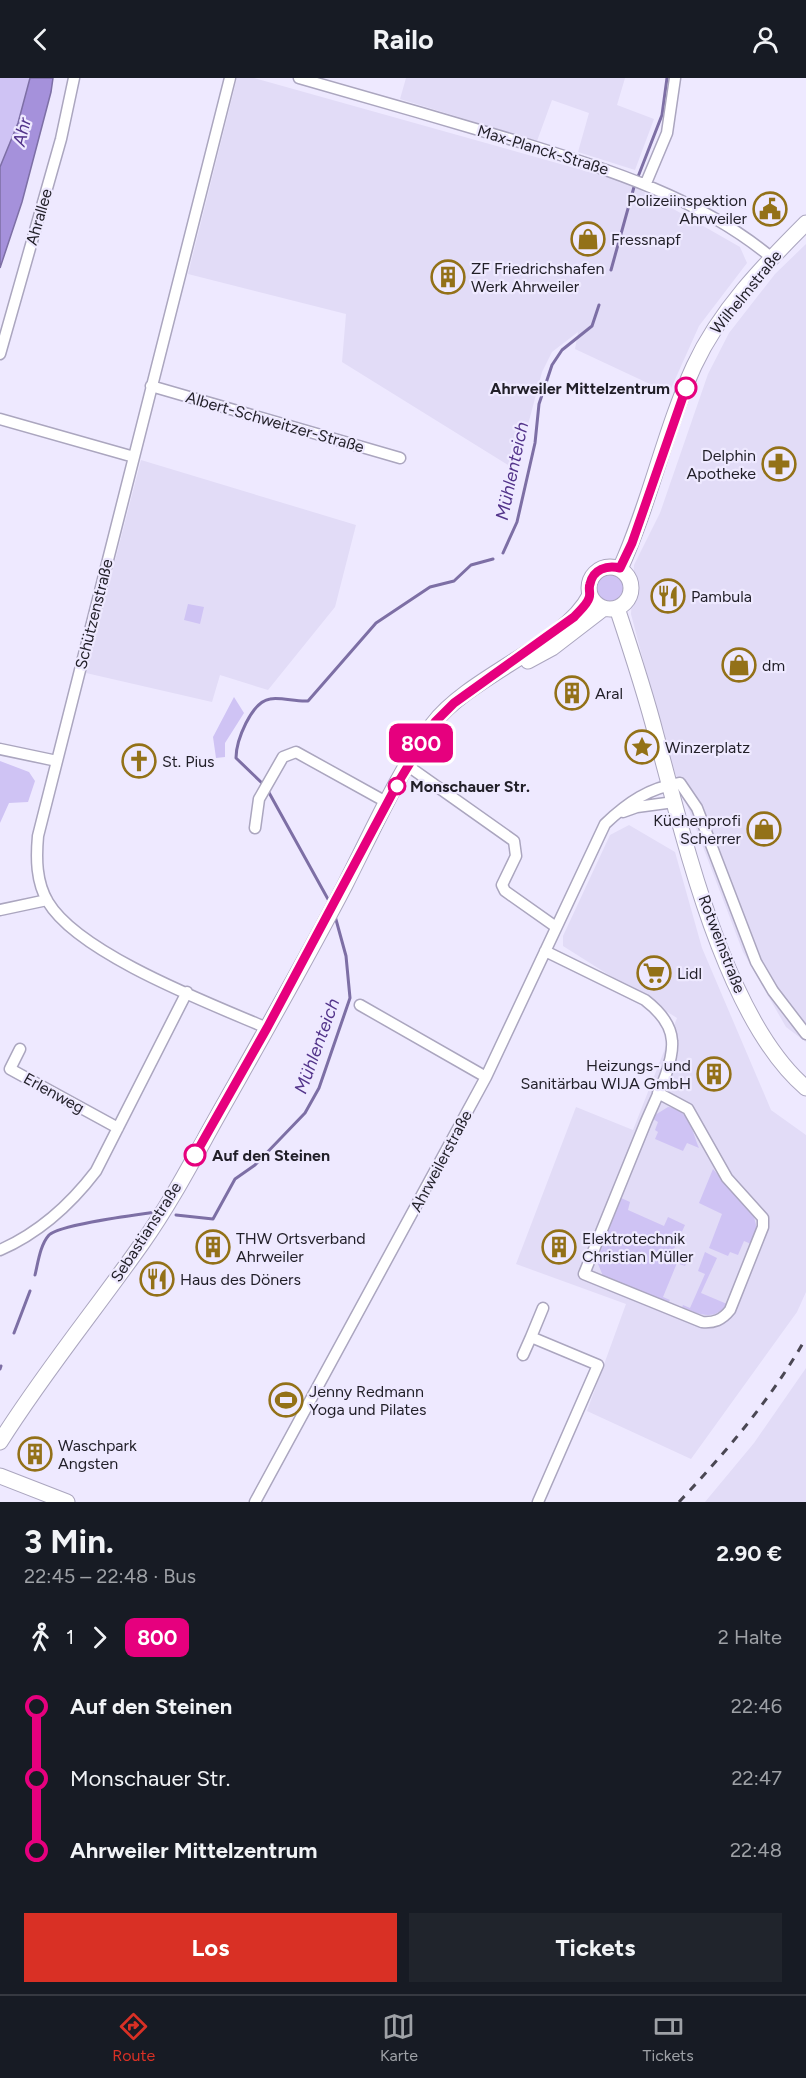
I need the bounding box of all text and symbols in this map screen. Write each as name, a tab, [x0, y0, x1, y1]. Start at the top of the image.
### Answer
icon: back	[24, 23, 57, 56]
text: Railo	[372, 23, 434, 56]
icon: person	[749, 23, 782, 56]
water label: Ahr	[8, 115, 36, 149]
street label: Max-Planck-Straße	[475, 121, 611, 179]
street label: Ahrallee	[22, 186, 56, 247]
place label: Polizeiinspektion Ahrweiler	[627, 191, 748, 228]
public building icon: Polizeiinspektion Ahrweiler	[752, 191, 788, 227]
shop icon: Fressnapf	[570, 221, 606, 257]
place label: Fressnapf	[611, 230, 681, 249]
street label: Wilhelmstraße	[706, 246, 786, 338]
building icon: ZF Friedrichshafen Werk Ahrweiler	[430, 259, 466, 295]
place label: ZF Friedrichshafen Werk Ahrweiler	[471, 259, 604, 296]
marker: Ahrweiler Mittelzentrum	[675, 377, 697, 399]
place label: Ahrweiler Mittelzentrum	[490, 379, 670, 398]
street label: Albert-Schweitzer-Straße	[184, 387, 367, 457]
water label: Mühlenteich	[491, 420, 533, 522]
place label: Delphin Apotheke	[686, 446, 756, 483]
pharmacy icon: Delphin Apotheke	[761, 446, 797, 482]
street label: Schützenstraße	[71, 557, 117, 671]
restaurant icon: Pambula	[650, 578, 686, 614]
place label: Pambula	[691, 587, 752, 606]
shop icon: dm	[721, 647, 757, 683]
place label: dm	[762, 656, 785, 675]
building icon: Aral	[554, 675, 590, 711]
place label: Aral	[595, 684, 623, 703]
line badge: 800	[386, 724, 456, 762]
place icon: Winzerplatz	[624, 729, 660, 765]
text: 800	[401, 731, 441, 756]
place label: Winzerplatz	[665, 738, 750, 757]
church icon: St. Pius	[121, 743, 157, 779]
place label: St. Pius	[162, 752, 215, 771]
marker: Monschauer Str.	[388, 777, 406, 795]
place label: Monschauer Str.	[410, 777, 530, 796]
place label: Küchenprofi Scherrer	[653, 811, 742, 848]
shop icon: Küchenprofi Scherrer	[746, 811, 782, 847]
street label: Rotweinstraße	[695, 892, 750, 996]
supermarket icon: Lidl	[636, 955, 672, 991]
place label: Lidl	[677, 964, 702, 983]
water label: Mühlenteich	[290, 995, 344, 1097]
place label: Heizungs- und Sanitärbau WIJA GmbH	[520, 1056, 691, 1093]
building icon: Heizungs- und Sanitärbau WIJA GmbH	[696, 1056, 732, 1092]
street label: Erlenweg	[20, 1069, 88, 1117]
street label: Ahrweilerstraße	[406, 1107, 476, 1215]
marker: Auf den Steinen	[184, 1144, 206, 1166]
place label: Auf den Steinen	[212, 1146, 330, 1165]
street label: Sebastianstraße	[107, 1178, 185, 1285]
building icon: THW Ortsverband Ahrweiler	[195, 1229, 231, 1265]
place label: THW Ortsverband Ahrweiler	[236, 1229, 366, 1266]
building icon: Elektrotechnik Christian Müller	[541, 1229, 577, 1265]
place label: Elektrotechnik Christian Müller	[582, 1229, 694, 1266]
restaurant icon: Haus des Döners	[139, 1261, 175, 1297]
place label: Haus des Döners	[180, 1270, 301, 1289]
sports icon: Jenny Redmann Yoga und Pilates	[268, 1382, 304, 1418]
place label: Jenny Redmann Yoga und Pilates	[309, 1382, 427, 1419]
building icon: Waschpark Angsten	[17, 1436, 53, 1472]
place label: Waschpark Angsten	[58, 1436, 137, 1473]
text: 3 Min.	[24, 1522, 114, 1561]
text: 2.90 €	[716, 1540, 782, 1567]
text: 22:45 – 22:48 · Bus	[24, 1564, 196, 1588]
icon: walk	[24, 1621, 57, 1654]
icon: forward	[83, 1621, 116, 1654]
text: 1	[66, 1625, 74, 1649]
text: 800	[137, 1625, 177, 1650]
text: 2 Halte	[718, 1625, 782, 1649]
text: Auf den Steinen	[70, 1693, 232, 1720]
text: 22:46	[731, 1694, 782, 1718]
text: Monschauer Str.	[70, 1765, 230, 1792]
text: 22:47	[731, 1766, 782, 1790]
text: Ahrweiler Mittelzentrum	[70, 1837, 317, 1864]
text: 22:48	[730, 1838, 782, 1862]
button: Los	[24, 1913, 397, 1982]
button: Tickets	[409, 1913, 782, 1982]
tab: Route	[112, 2010, 155, 2065]
tab: Karte	[380, 2010, 418, 2065]
tab: Tickets	[643, 2010, 694, 2065]

